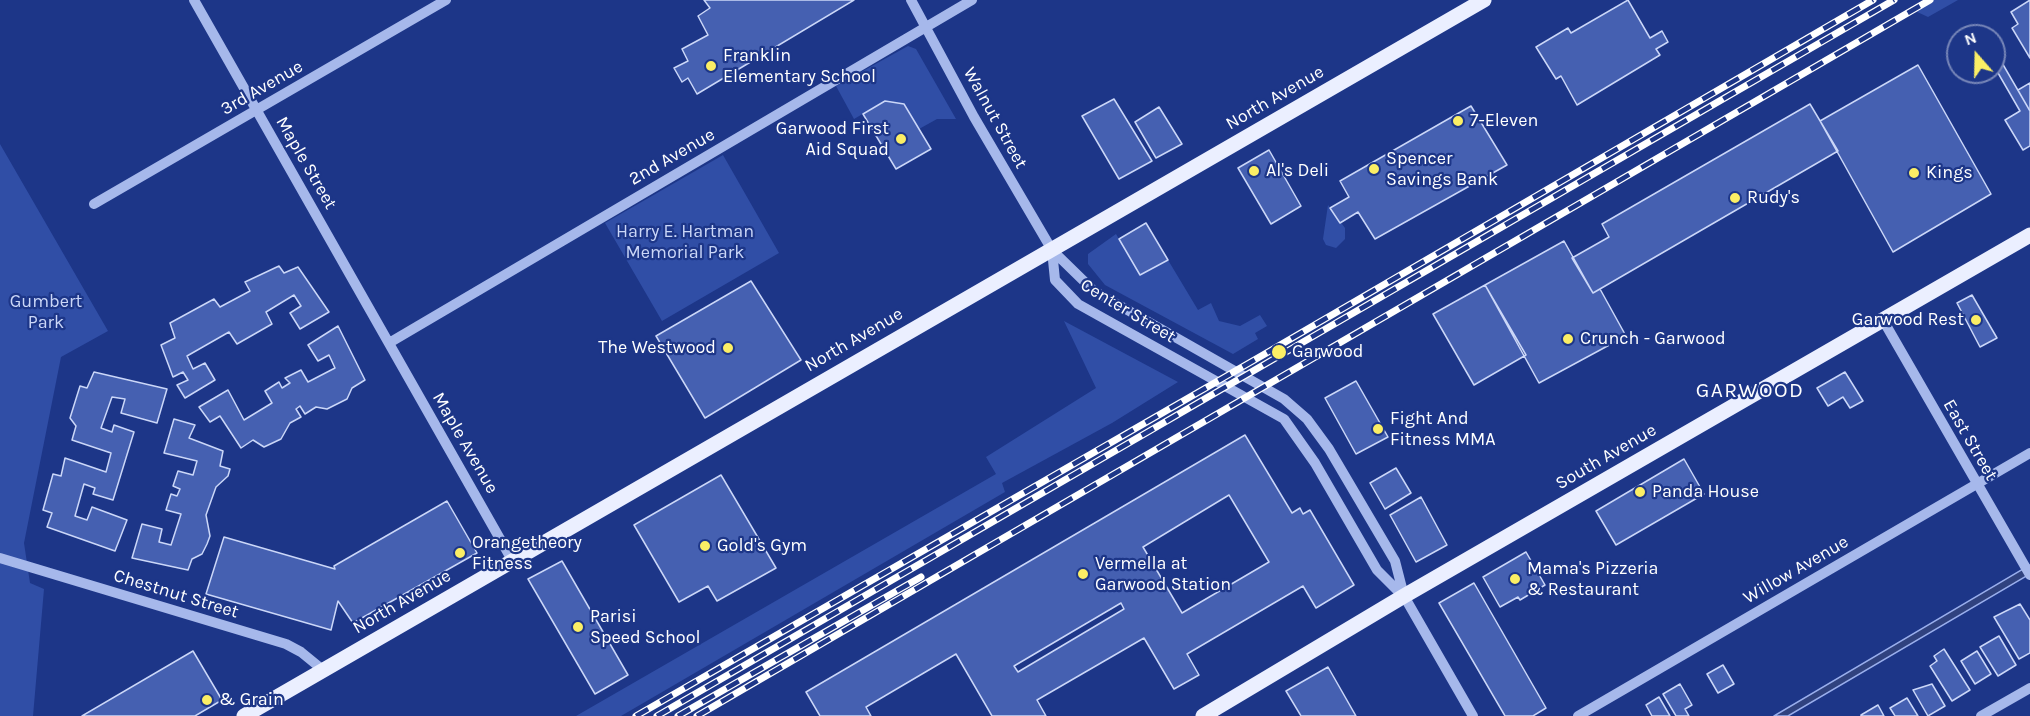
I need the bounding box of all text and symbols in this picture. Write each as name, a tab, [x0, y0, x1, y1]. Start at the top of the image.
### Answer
north arrow	[1946, 24, 2006, 84]
text: N	[1962, 28, 1979, 49]
place label: Franklin Elementary School	[723, 45, 876, 88]
street label: 3rd Avenue	[217, 56, 307, 120]
marker: Franklin Elementary School	[704, 59, 718, 73]
street label: North Avenue	[1222, 61, 1328, 135]
street label: Walnut Street	[958, 63, 1032, 173]
place label: 7-Eleven	[1470, 110, 1538, 132]
street label: Maple Street	[271, 113, 341, 213]
marker: 7-Eleven	[1451, 114, 1465, 128]
place label: Garwood First Aid Squad	[776, 118, 889, 160]
street label: 2nd Avenue	[625, 124, 719, 190]
marker: Garwood First Aid Squad	[894, 132, 908, 146]
place label: Spencer Savings Bank	[1386, 148, 1498, 190]
place label: Al's Deli	[1266, 160, 1329, 182]
marker: Spencer Savings Bank	[1367, 162, 1381, 176]
place label: Kings	[1926, 162, 1973, 184]
marker: Al's Deli	[1247, 164, 1261, 178]
marker: Kings	[1907, 166, 1921, 180]
place label: Rudy's	[1747, 187, 1800, 209]
marker: Rudy's	[1728, 191, 1742, 205]
park label: Harry E. Hartman Memorial Park	[616, 221, 754, 264]
street label: Center Street	[1076, 274, 1180, 348]
park label: Gumbert Park	[10, 291, 82, 334]
street label: North Avenue	[801, 303, 907, 377]
place label: Garwood Rest	[1852, 309, 1964, 331]
marker: Garwood Rest	[1969, 313, 1983, 327]
place label: Crunch - Garwood	[1580, 328, 1726, 350]
marker: Crunch - Garwood	[1561, 332, 1575, 346]
place label: The Westwood	[598, 337, 716, 359]
marker: The Westwood	[721, 341, 735, 355]
place label: Garwood	[1292, 341, 1363, 363]
marker: Garwood	[1270, 343, 1288, 361]
district label: GARWOOD	[1696, 378, 1804, 404]
street label: Maple Avenue	[427, 388, 503, 498]
street label: East Street	[1938, 396, 2002, 484]
place label: Fight And Fitness MMA	[1390, 408, 1496, 450]
street label: South Avenue	[1552, 419, 1660, 495]
marker: Fight And Fitness MMA	[1371, 422, 1385, 436]
place label: Panda House	[1652, 481, 1759, 503]
marker: Panda House	[1633, 485, 1647, 499]
street label: Willow Avenue	[1740, 531, 1852, 609]
place label: Orangetheory Fitness	[472, 532, 582, 574]
place label: Gold's Gym	[717, 535, 807, 557]
marker: Gold's Gym	[698, 539, 712, 553]
marker: Orangetheory Fitness	[453, 546, 467, 560]
place label: Vermella at Garwood Station	[1095, 553, 1231, 596]
place label: Mama's Pizzeria & Restaurant	[1527, 558, 1659, 600]
street label: Chestnut Street	[111, 565, 241, 623]
street label: North Avenue	[349, 565, 455, 639]
marker: Vermella at Garwood Station	[1076, 567, 1090, 581]
marker: Mama's Pizzeria & Restaurant	[1508, 572, 1522, 586]
place label: Parisi Speed School	[590, 606, 701, 648]
marker: Parisi Speed School	[571, 620, 585, 634]
place label: & Grain	[219, 689, 284, 711]
marker: & Grain	[200, 693, 214, 707]

